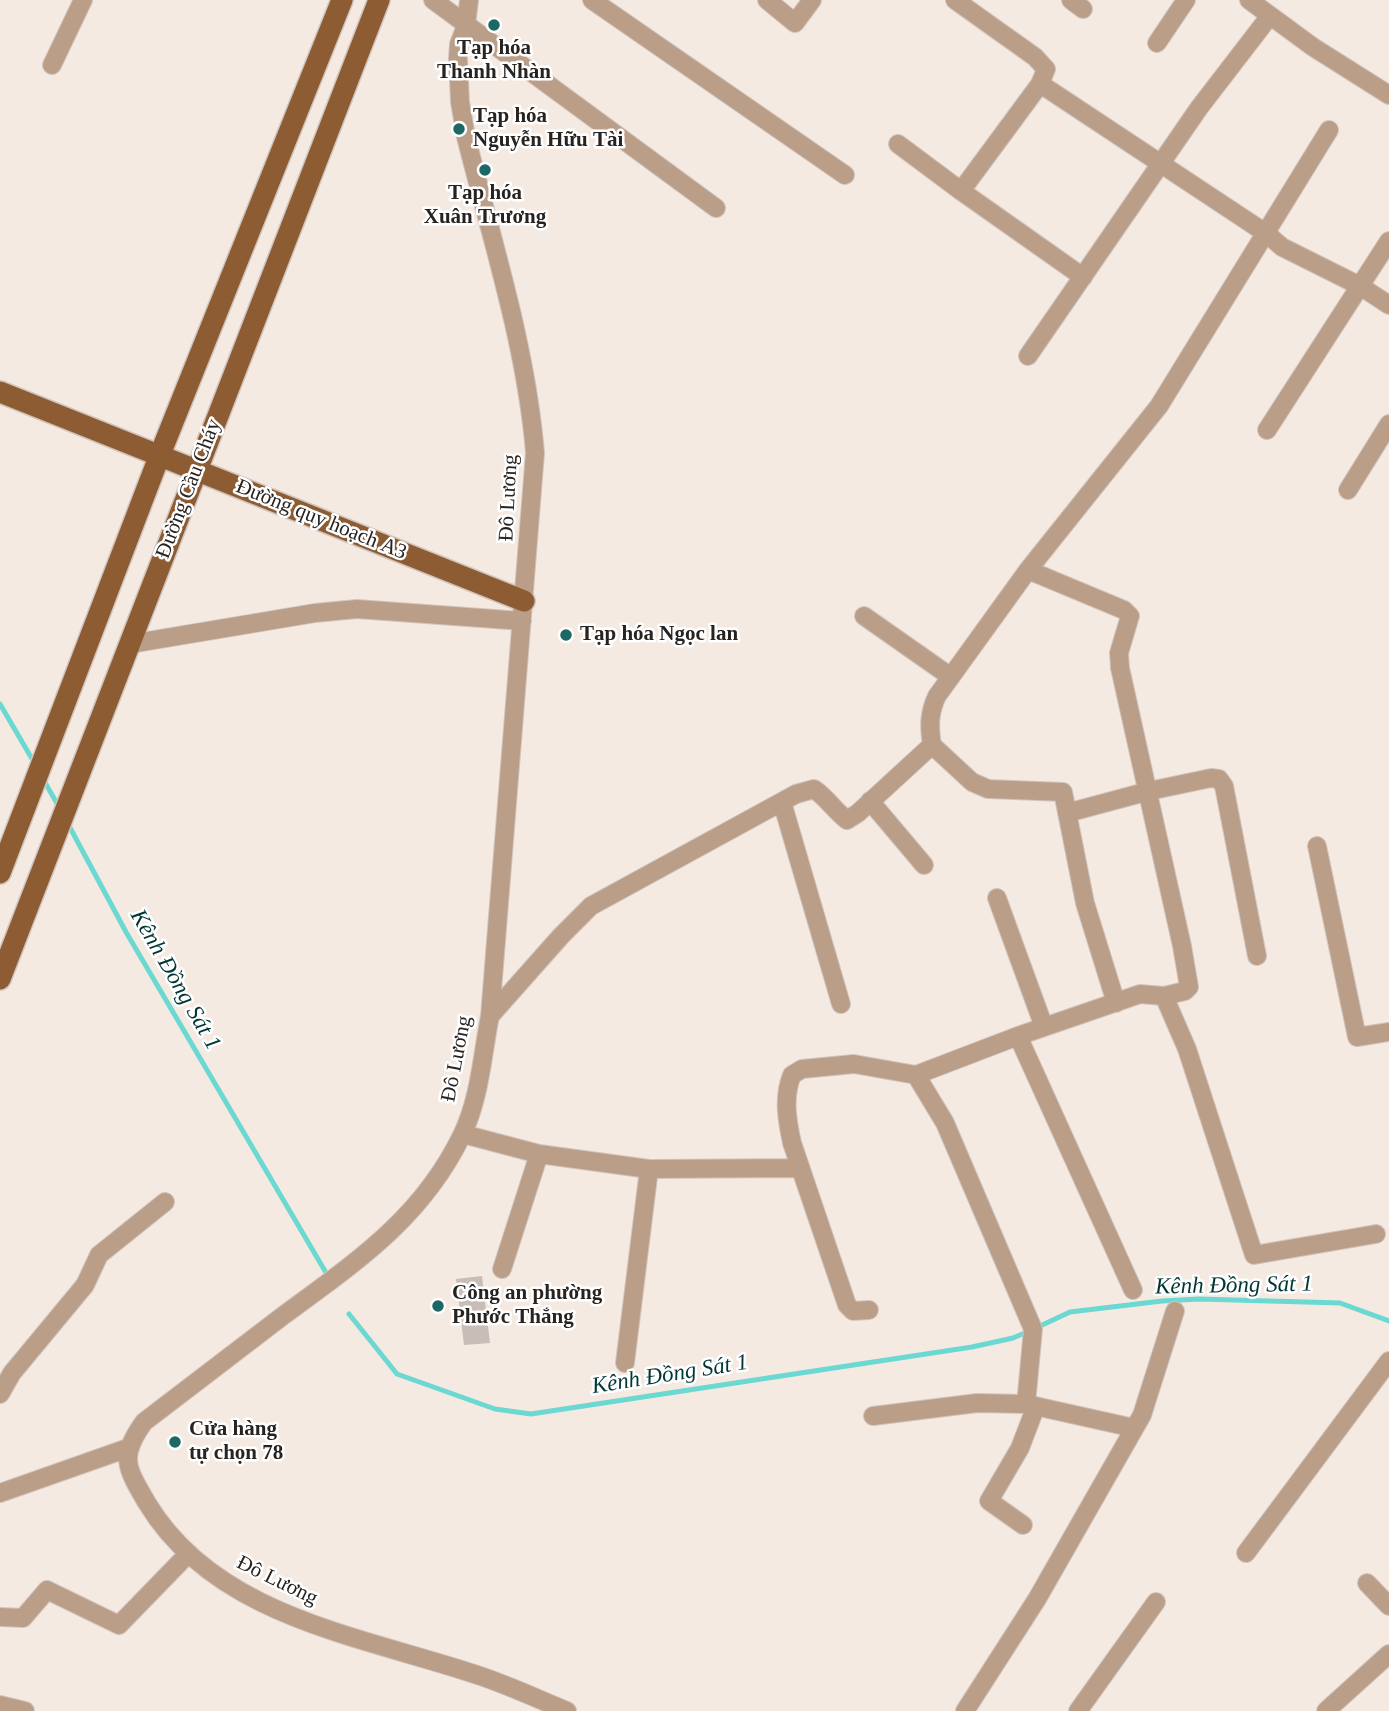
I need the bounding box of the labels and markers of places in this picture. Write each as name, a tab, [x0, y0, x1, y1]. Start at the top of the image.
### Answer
marker: Tạp hóa Thanh Nhàn	[486, 17, 502, 33]
place label: Tạp hóa Thanh Nhàn	[437, 36, 551, 86]
place label: Tạp hóa Nguyễn Hữu Tài	[473, 104, 623, 154]
marker: Tạp hóa Nguyễn Hữu Tài	[451, 121, 467, 137]
marker: Tạp hóa Xuân Trương	[477, 162, 493, 178]
place label: Tạp hóa Xuân Trương	[424, 181, 546, 231]
place label: Tạp hóa Ngọc lan	[580, 622, 738, 648]
marker: Tạp hóa Ngọc lan	[558, 627, 574, 643]
place label: Công an phường Phước Thắng	[452, 1281, 602, 1331]
marker: Công an phường Phước Thắng	[430, 1298, 446, 1314]
place label: Cửa hàng tự chọn 78	[189, 1417, 283, 1467]
marker: Cửa hàng tự chọn 78	[167, 1434, 183, 1450]

